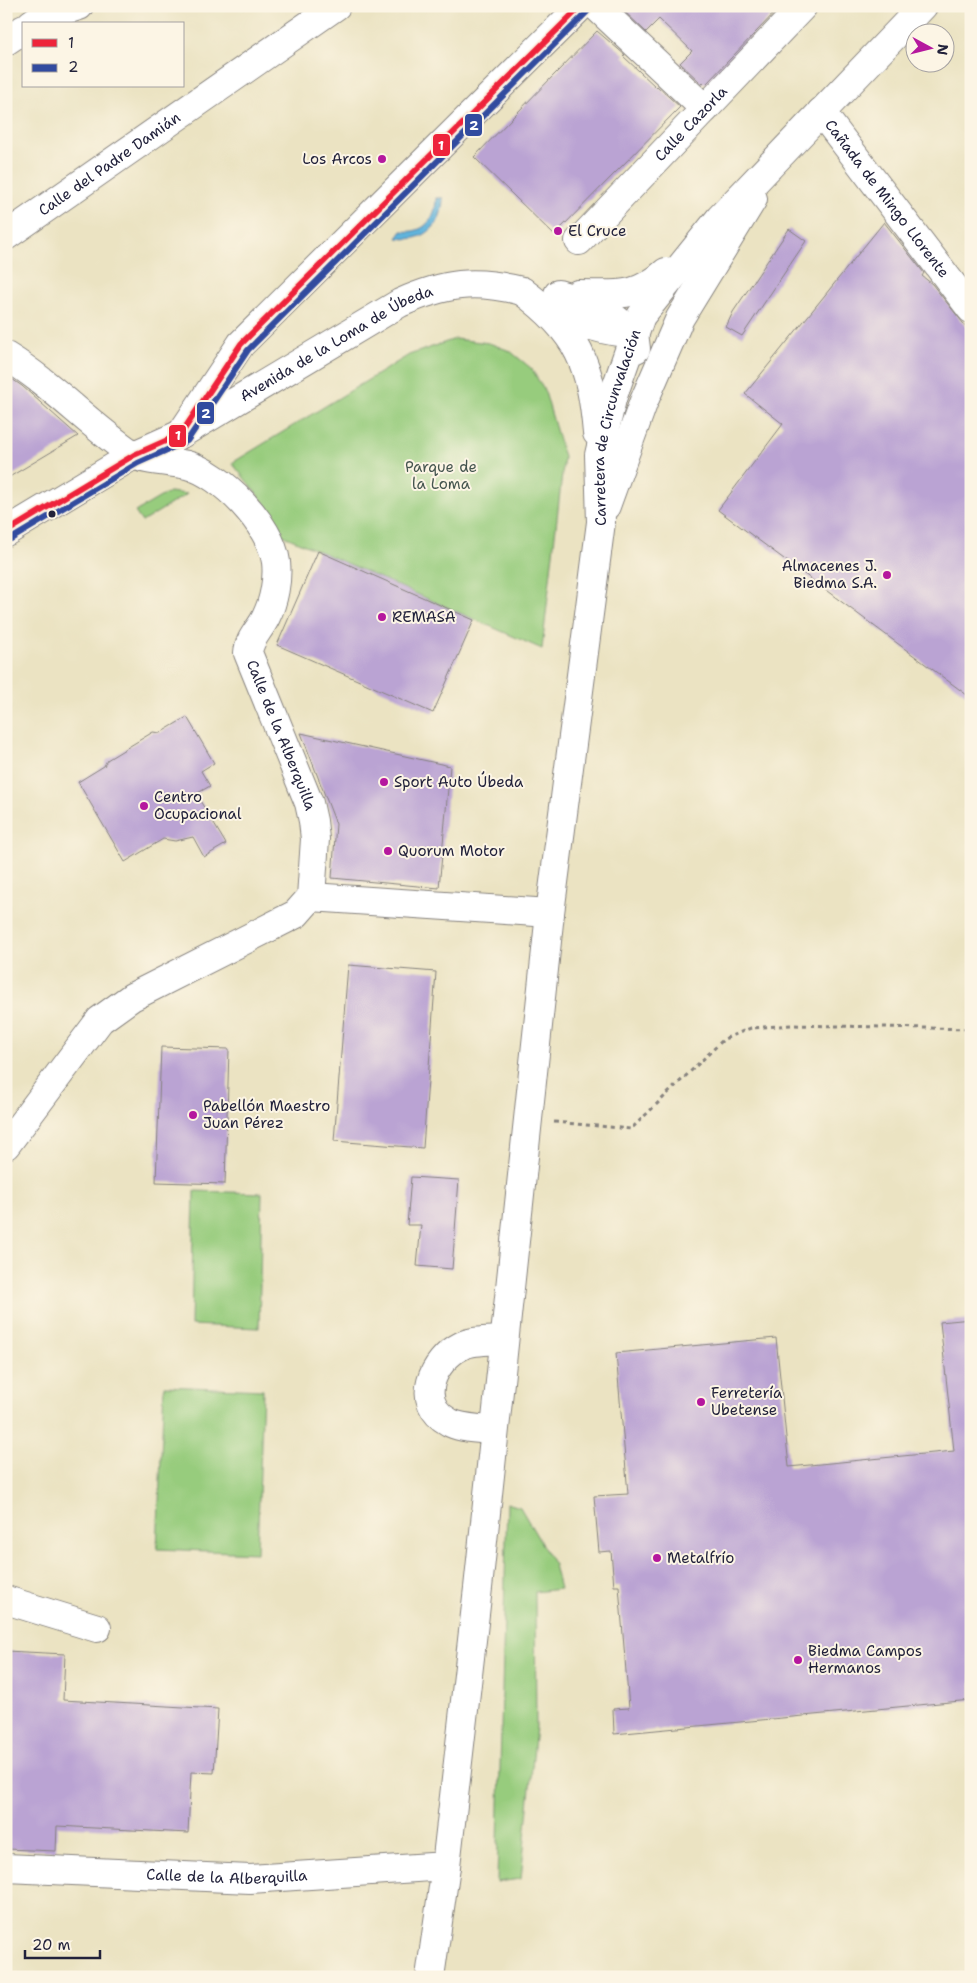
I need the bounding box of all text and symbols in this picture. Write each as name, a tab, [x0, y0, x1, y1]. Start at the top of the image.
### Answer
legend	[22, 22, 185, 88]
north arrow	[904, 22, 954, 72]
text: 1	[68, 33, 74, 53]
text: N	[933, 43, 953, 56]
text: 2	[68, 57, 79, 77]
street label: Calle Cazorla	[650, 81, 732, 166]
street label: Calle del Padre Damián	[34, 107, 184, 220]
line badge: 2	[464, 113, 483, 137]
text: 2	[469, 116, 479, 134]
street label: Cañada de Mingo Llorente	[820, 116, 954, 282]
line badge: 1	[432, 133, 451, 157]
text: 1	[438, 136, 444, 154]
place label: Los Arcos	[302, 149, 372, 169]
marker: Los Arcos	[376, 153, 388, 165]
place label: El Cruce	[568, 221, 626, 241]
marker: El Cruce	[552, 225, 564, 237]
street label: Avenida de la Loma de Úbeda	[236, 281, 436, 406]
street label: Carretera de Circunvalación	[589, 327, 646, 526]
line badge: 2	[196, 401, 215, 425]
text: 2	[201, 404, 211, 422]
line badge: 1	[168, 424, 187, 448]
text: 1	[175, 426, 181, 444]
park label: Parque de la Loma	[405, 457, 477, 494]
unlabelled marker	[47, 509, 57, 519]
place label: Almacenes J. Biedma S.A.	[782, 556, 877, 593]
marker: Almacenes J. Biedma S.A.	[881, 569, 893, 581]
place label: REMASA	[392, 607, 456, 627]
marker: REMASA	[376, 611, 388, 623]
street label: Calle de la Alberquilla	[242, 657, 321, 813]
place label: Sport Auto Úbeda	[394, 771, 524, 792]
marker: Sport Auto Úbeda	[378, 776, 390, 788]
place label: Centro Ocupacional	[154, 787, 242, 824]
marker: Centro Ocupacional	[138, 800, 150, 812]
place label: Quorum Motor	[398, 841, 505, 861]
marker: Quorum Motor	[382, 845, 394, 857]
place label: Pabellón Maestro Juan Pérez	[203, 1096, 330, 1133]
marker: Pabellón Maestro Juan Pérez	[187, 1109, 199, 1121]
place label: Ferretería Ubetense	[711, 1383, 783, 1420]
marker: Ferretería Ubetense	[695, 1396, 707, 1408]
place label: Metalfrío	[667, 1548, 734, 1568]
marker: Metalfrío	[651, 1552, 663, 1564]
place label: Biedma Campos Hermanos	[808, 1641, 922, 1678]
marker: Biedma Campos Hermanos	[792, 1654, 804, 1666]
street label: Calle de la Alberquilla	[146, 1864, 309, 1889]
scale bar	[25, 1928, 100, 1960]
text: 20 m	[32, 1935, 71, 1955]

